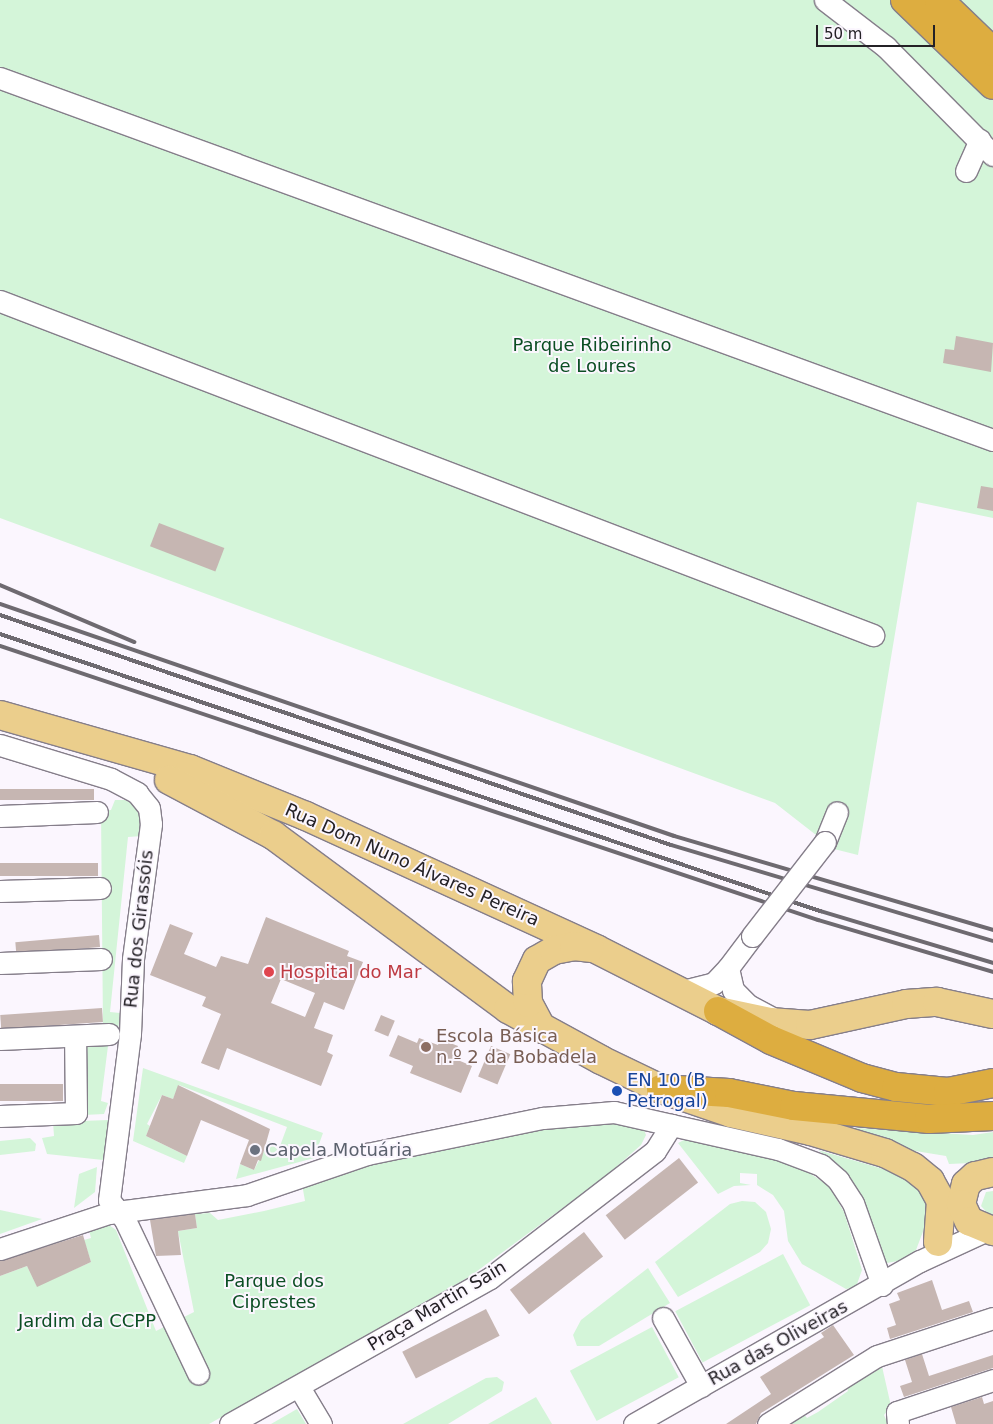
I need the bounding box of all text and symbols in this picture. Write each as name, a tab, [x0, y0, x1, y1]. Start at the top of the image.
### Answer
scale bar	[818, 15, 937, 47]
text: 50 m	[824, 25, 862, 43]
park label: Parque Ribeirinho de Loures	[512, 335, 672, 378]
street label: Rua Dom Nuno Álvares Pereira	[282, 799, 542, 931]
street label: Rua dos Girassóis	[120, 849, 158, 1009]
place label: Hospital do Mar	[280, 961, 421, 983]
marker: Hospital do Mar	[262, 965, 276, 979]
place label: Escola Básica n.º 2 da Bobadela	[436, 1026, 597, 1068]
marker: Escola Básica n.º 2 da Bobadela	[420, 1041, 432, 1053]
place label: EN 10 (B Petrogal)	[627, 1070, 708, 1112]
marker: EN 10 (B Petrogal)	[611, 1085, 623, 1097]
place label: Capela Motuária	[265, 1139, 412, 1161]
marker: Capela Motuária	[249, 1144, 261, 1156]
street label: Praça Martin Sain	[364, 1256, 510, 1356]
park label: Parque dos Ciprestes	[224, 1271, 324, 1314]
street label: Rua das Oliveiras	[704, 1296, 852, 1390]
park label: Jardim da CCPP	[18, 1310, 156, 1332]

